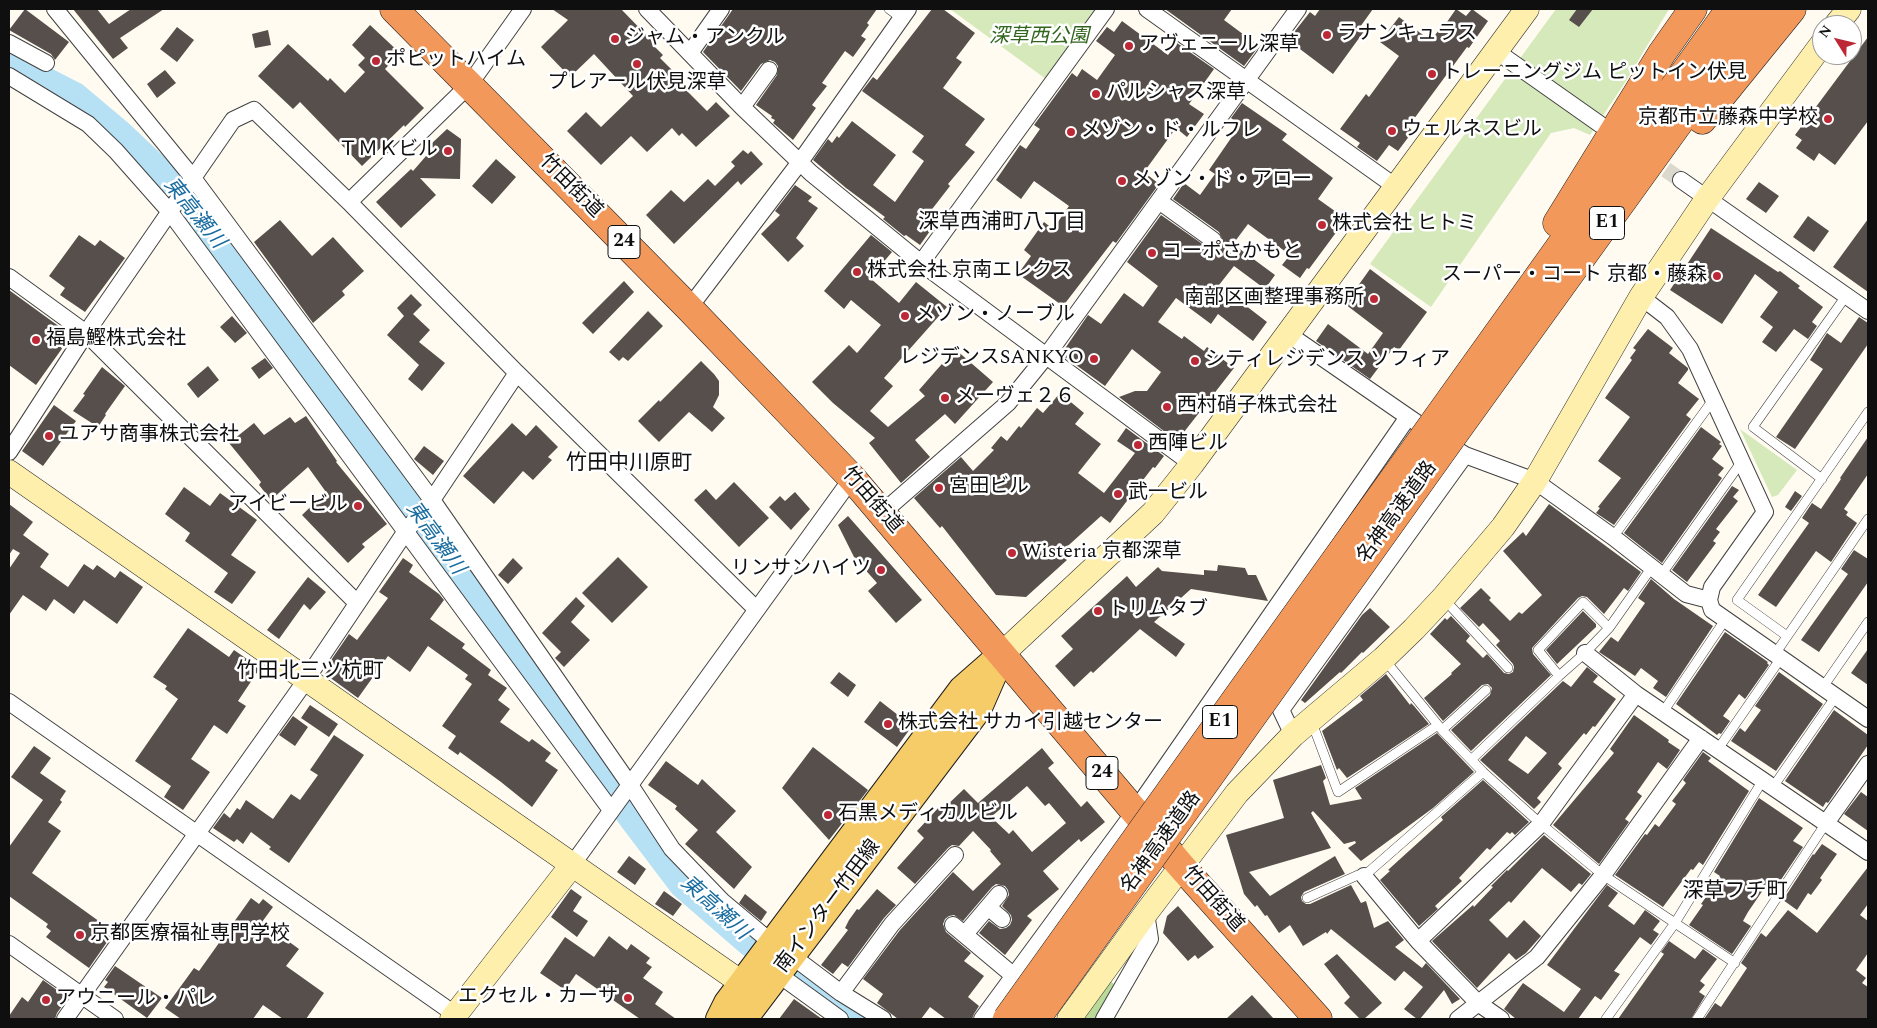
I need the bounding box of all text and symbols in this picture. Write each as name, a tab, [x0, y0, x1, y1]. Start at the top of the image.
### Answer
north arrow	[1812, 15, 1862, 65]
text: N	[1813, 21, 1837, 42]
place label: ラナンキュラス	[1337, 23, 1477, 47]
park label: 深草西公園	[989, 26, 1089, 50]
place label: ジャム・アンクル	[625, 27, 785, 51]
marker: ラナンキュラス	[1321, 29, 1333, 41]
marker: ジャム・アンクル	[609, 33, 621, 45]
place label: アヴェニール深草	[1139, 34, 1299, 58]
marker: アヴェニール深草	[1123, 40, 1135, 52]
place label: ポピットハイム	[386, 49, 526, 73]
marker: ポピットハイム	[370, 55, 382, 67]
marker: プレアール伏見深草	[631, 58, 643, 70]
place label: トレーニングジム ピットイン伏見	[1442, 62, 1747, 86]
marker: トレーニングジム ピットイン伏見	[1426, 68, 1438, 80]
place label: プレアール伏見深草	[548, 72, 726, 96]
place label: パルシャス深草	[1106, 82, 1246, 106]
marker: パルシャス深草	[1090, 88, 1102, 100]
place label: 京都市立藤森中学校	[1638, 107, 1818, 131]
marker: 京都市立藤森中学校	[1822, 113, 1834, 125]
place label: ウェルネスビル	[1402, 119, 1542, 143]
place label: メゾン・ド・ルフレ	[1081, 120, 1261, 144]
marker: ウェルネスビル	[1386, 125, 1398, 137]
marker: メゾン・ド・ルフレ	[1065, 126, 1077, 138]
place label: ＴＭＫビル	[338, 139, 438, 163]
marker: ＴＭＫビル	[442, 145, 454, 157]
street label: 竹田街道	[533, 150, 607, 224]
place label: メゾン・ド・アロー	[1132, 169, 1312, 193]
water label: 東高瀬川	[157, 173, 229, 255]
marker: メゾン・ド・アロー	[1116, 175, 1128, 187]
road number: E1	[1590, 207, 1624, 240]
district label: 深草西浦町八丁目	[918, 211, 1086, 237]
place label: 株式会社 ヒトミ	[1332, 213, 1477, 237]
marker: 株式会社 ヒトミ	[1316, 219, 1328, 231]
road number: 24	[608, 226, 640, 258]
place label: コーポさかもと	[1162, 241, 1302, 265]
marker: コーポさかもと	[1146, 247, 1158, 259]
place label: 株式会社 京南エレクス	[867, 260, 1072, 284]
place label: スーパー・コート 京都・藤森	[1442, 264, 1707, 288]
marker: 株式会社 京南エレクス	[851, 266, 863, 278]
marker: スーパー・コート 京都・藤森	[1711, 270, 1723, 282]
place label: 南部区画整理事務所	[1184, 287, 1364, 311]
marker: 南部区画整理事務所	[1368, 293, 1380, 305]
place label: メゾン・ノーブル	[915, 304, 1075, 328]
marker: メゾン・ノーブル	[899, 310, 911, 322]
place label: 福島鰹株式会社	[46, 328, 186, 352]
marker: 福島鰹株式会社	[30, 334, 42, 346]
place label: レジデンスSANKYO	[900, 347, 1084, 371]
place label: シティレジデンス ソフィア	[1205, 349, 1450, 373]
marker: レジデンスSANKYO	[1088, 353, 1100, 365]
marker: シティレジデンス ソフィア	[1189, 355, 1201, 367]
place label: メーヴェ２６	[955, 386, 1075, 410]
marker: メーヴェ２６	[939, 392, 951, 404]
place label: 西村硝子株式会社	[1177, 395, 1337, 419]
marker: 西村硝子株式会社	[1161, 401, 1173, 413]
place label: ユアサ商事株式会社	[59, 424, 239, 448]
marker: ユアサ商事株式会社	[43, 430, 55, 442]
place label: 西陣ビル	[1148, 433, 1228, 457]
marker: 西陣ビル	[1132, 439, 1144, 451]
district label: 竹田中川原町	[566, 452, 692, 478]
street label: 名神高速道路	[1353, 457, 1443, 569]
street label: 竹田街道	[836, 463, 906, 539]
place label: 宮田ビル	[949, 476, 1029, 500]
marker: 宮田ビル	[933, 482, 945, 494]
place label: 武一ビル	[1128, 482, 1208, 506]
marker: 武一ビル	[1112, 488, 1124, 500]
place label: アイビービル	[228, 494, 348, 518]
water label: 東高瀬川	[399, 498, 469, 580]
marker: アイビービル	[352, 500, 364, 512]
place label: Wisteria 京都深草	[1022, 541, 1182, 565]
marker: Wisteria 京都深草	[1006, 547, 1018, 559]
place label: リンサンハイツ	[731, 558, 871, 582]
marker: リンサンハイツ	[875, 564, 887, 576]
place label: トリムタブ	[1108, 599, 1208, 623]
marker: トリムタブ	[1092, 605, 1104, 617]
district label: 竹田北三ツ杭町	[237, 660, 383, 686]
road number: E1	[1202, 706, 1238, 739]
place label: 株式会社 サカイ引越センター	[898, 712, 1163, 736]
marker: 株式会社 サカイ引越センター	[882, 718, 894, 730]
road number: 24	[1086, 756, 1118, 790]
street label: 名神高速道路	[1117, 787, 1207, 899]
place label: 石黒メディカルビル	[838, 803, 1018, 827]
marker: 石黒メディカルビル	[822, 809, 834, 821]
street label: 南インター竹田線	[771, 836, 887, 978]
street label: 竹田街道	[1176, 862, 1248, 938]
water label: 東高瀬川	[674, 872, 754, 946]
district label: 深草フチ町	[1683, 880, 1787, 906]
place label: 京都医療福祉専門学校	[90, 923, 290, 947]
marker: 京都医療福祉専門学校	[74, 929, 86, 941]
place label: エクセル・カーサ	[458, 986, 618, 1010]
place label: アウニール・パレ	[56, 988, 216, 1012]
marker: エクセル・カーサ	[622, 992, 634, 1004]
marker: アウニール・パレ	[40, 994, 52, 1006]

